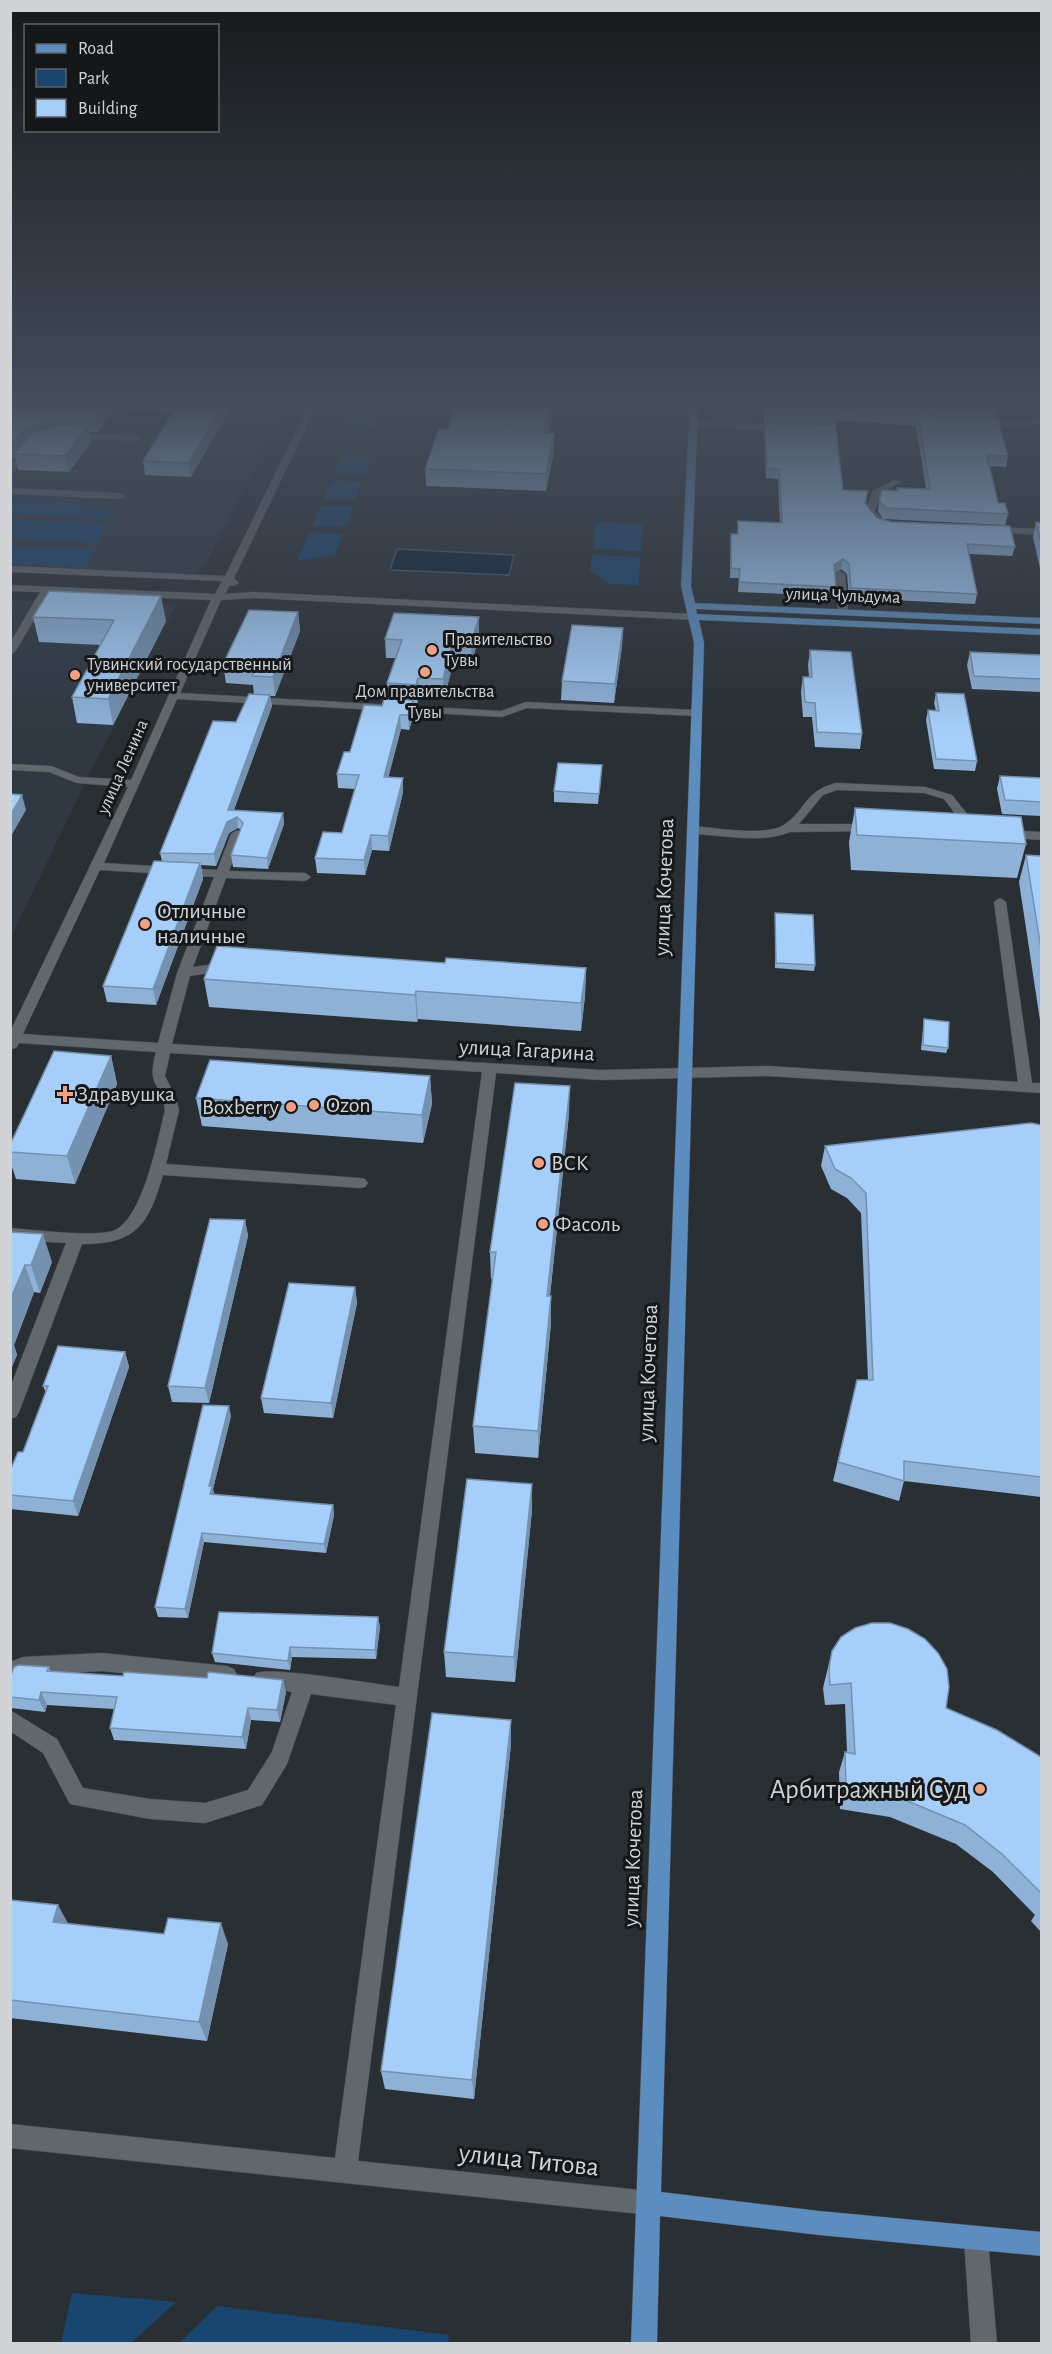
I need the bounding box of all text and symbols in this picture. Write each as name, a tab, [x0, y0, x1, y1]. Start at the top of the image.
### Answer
legend	[24, 24, 219, 132]
text: Road	[78, 40, 114, 58]
text: Park	[78, 70, 110, 88]
text: Building	[78, 100, 138, 118]
street label: улица Чульдума	[784, 585, 901, 607]
place label: Правительство Тувы	[444, 631, 552, 670]
marker: Правительство Тувы	[425, 643, 439, 657]
place label: Тувинский государственный университет	[86, 656, 292, 695]
marker: Дом правительства Тувы	[418, 665, 432, 679]
marker: Тувинский государственный университет	[68, 668, 82, 682]
place label: Дом правительства Тувы	[355, 683, 495, 722]
street label: улица Ленина	[94, 717, 152, 818]
street label: улица Кочетова	[651, 818, 677, 957]
place label: Отличные наличные	[157, 900, 246, 947]
marker: Отличные наличные	[138, 917, 152, 931]
street label: улица Гагарина	[458, 1035, 595, 1065]
place label: Здравушка	[77, 1083, 175, 1105]
marker: Здравушка	[58, 1087, 72, 1101]
place label: Ozon	[326, 1094, 371, 1116]
place label: Boxberry	[202, 1096, 280, 1118]
marker: Ozon	[307, 1098, 321, 1112]
marker: Boxberry	[284, 1100, 298, 1114]
place label: ВСК	[551, 1152, 589, 1174]
marker: ВСК	[532, 1156, 546, 1170]
place label: Фасоль	[555, 1213, 621, 1235]
marker: Фасоль	[536, 1217, 550, 1231]
street label: улица Кочетова	[635, 1304, 661, 1443]
place label: Арбитражный Суд	[770, 1776, 968, 1804]
marker: Арбитражный Суд	[973, 1782, 987, 1796]
street label: улица Кочетова	[620, 1789, 646, 1928]
street label: улица Титова	[456, 2139, 600, 2182]

